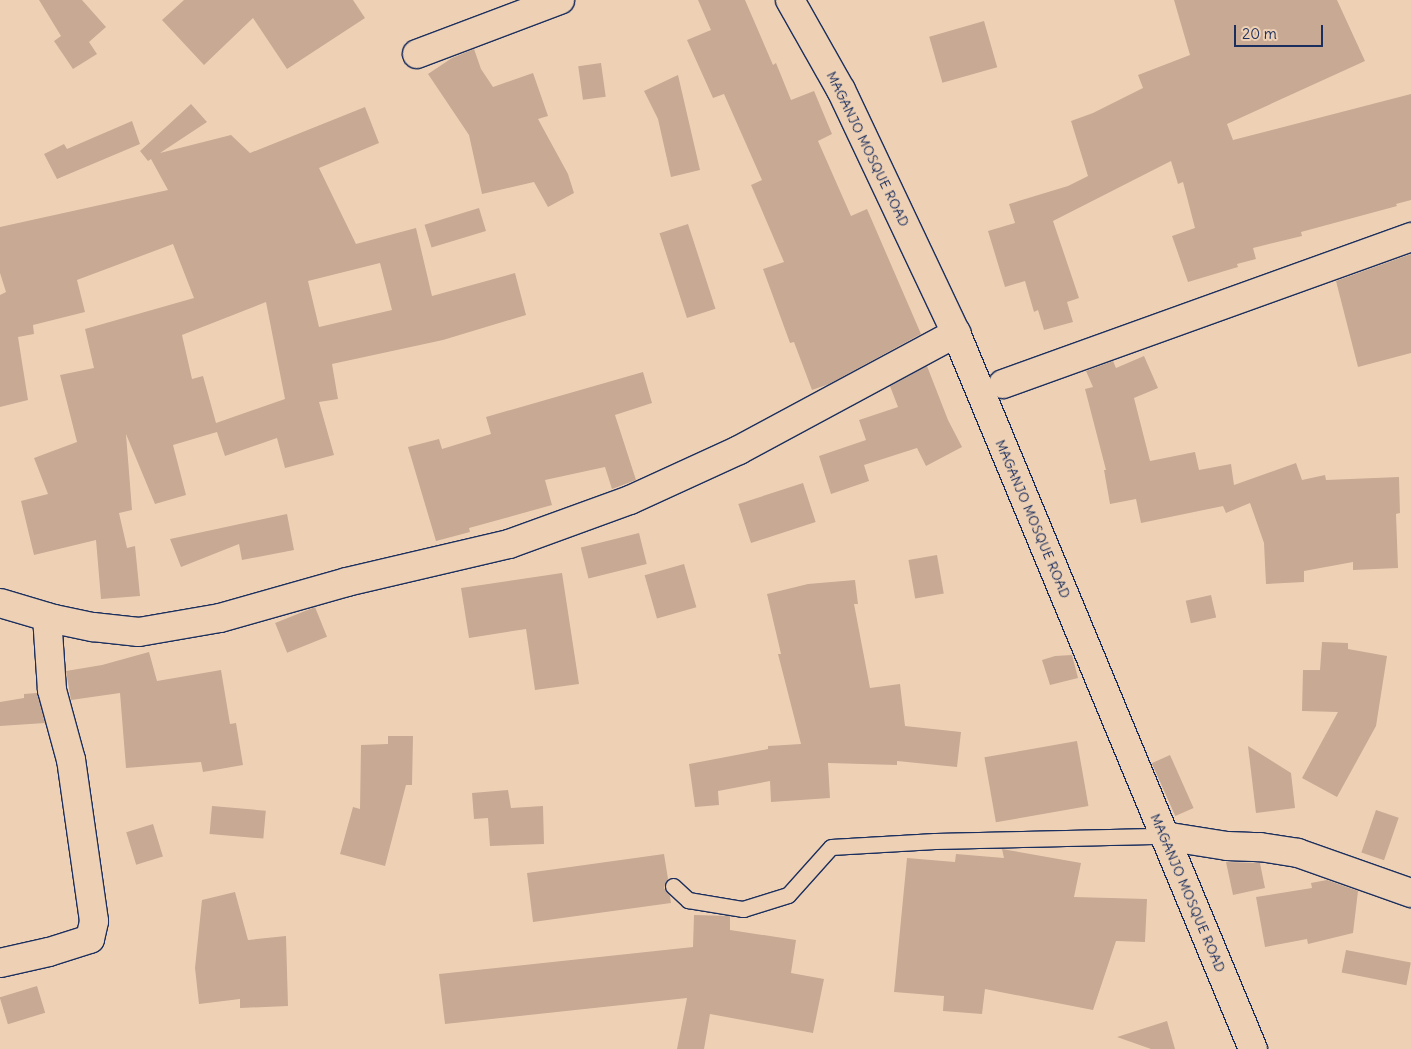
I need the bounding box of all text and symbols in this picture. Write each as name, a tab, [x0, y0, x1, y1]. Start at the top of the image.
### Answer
scale bar	[1236, 15, 1325, 47]
text: 20 m	[1242, 24, 1277, 43]
street label: MAGANJO MOSQUE ROAD	[823, 69, 913, 229]
street label: MAGANJO MOSQUE ROAD	[992, 437, 1074, 601]
street label: MAGANJO MOSQUE ROAD	[1147, 811, 1229, 975]

